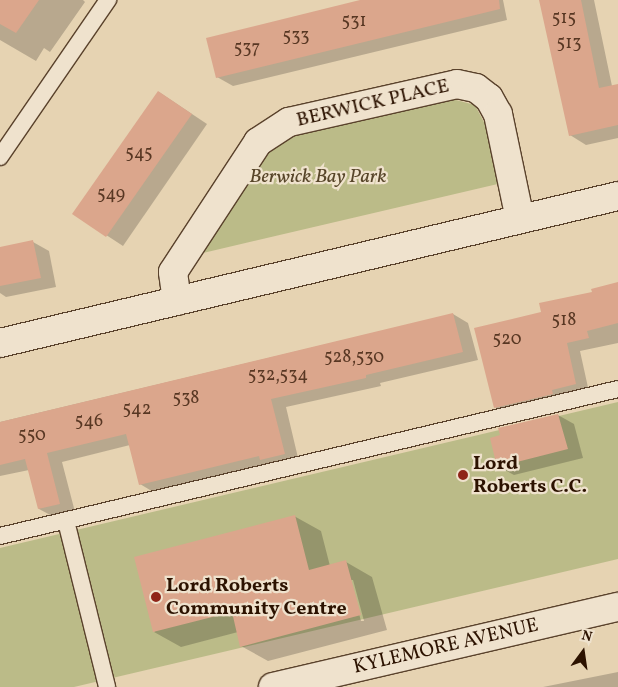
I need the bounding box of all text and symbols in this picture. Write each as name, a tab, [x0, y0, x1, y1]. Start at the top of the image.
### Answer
house number: 515	[552, 8, 576, 30]
house number: 531	[342, 11, 366, 33]
house number: 533	[283, 26, 309, 48]
house number: 513	[557, 33, 581, 55]
house number: 537	[234, 38, 260, 60]
street label: BERWICK PLACE	[294, 75, 452, 133]
house number: 545	[125, 143, 153, 165]
park label: Berwick Bay Park	[249, 165, 387, 189]
house number: 549	[97, 184, 125, 206]
house number: 518	[552, 310, 576, 332]
house number: 520	[493, 329, 521, 351]
house number: 528,530	[324, 347, 384, 369]
house number: 532,534	[248, 365, 308, 387]
house number: 538	[172, 388, 200, 410]
house number: 542	[122, 399, 152, 421]
house number: 546	[75, 411, 103, 433]
house number: 550	[18, 425, 46, 447]
place label: Lord Roberts C.C.	[473, 452, 587, 499]
marker: Lord Roberts C.C.	[457, 469, 469, 481]
place label: Lord Roberts Community Centre	[166, 574, 347, 621]
marker: Lord Roberts Community Centre	[150, 591, 162, 603]
street label: KYLEMORE AVENUE	[351, 614, 541, 680]
north arrow	[558, 627, 608, 677]
text: N	[580, 627, 594, 647]

